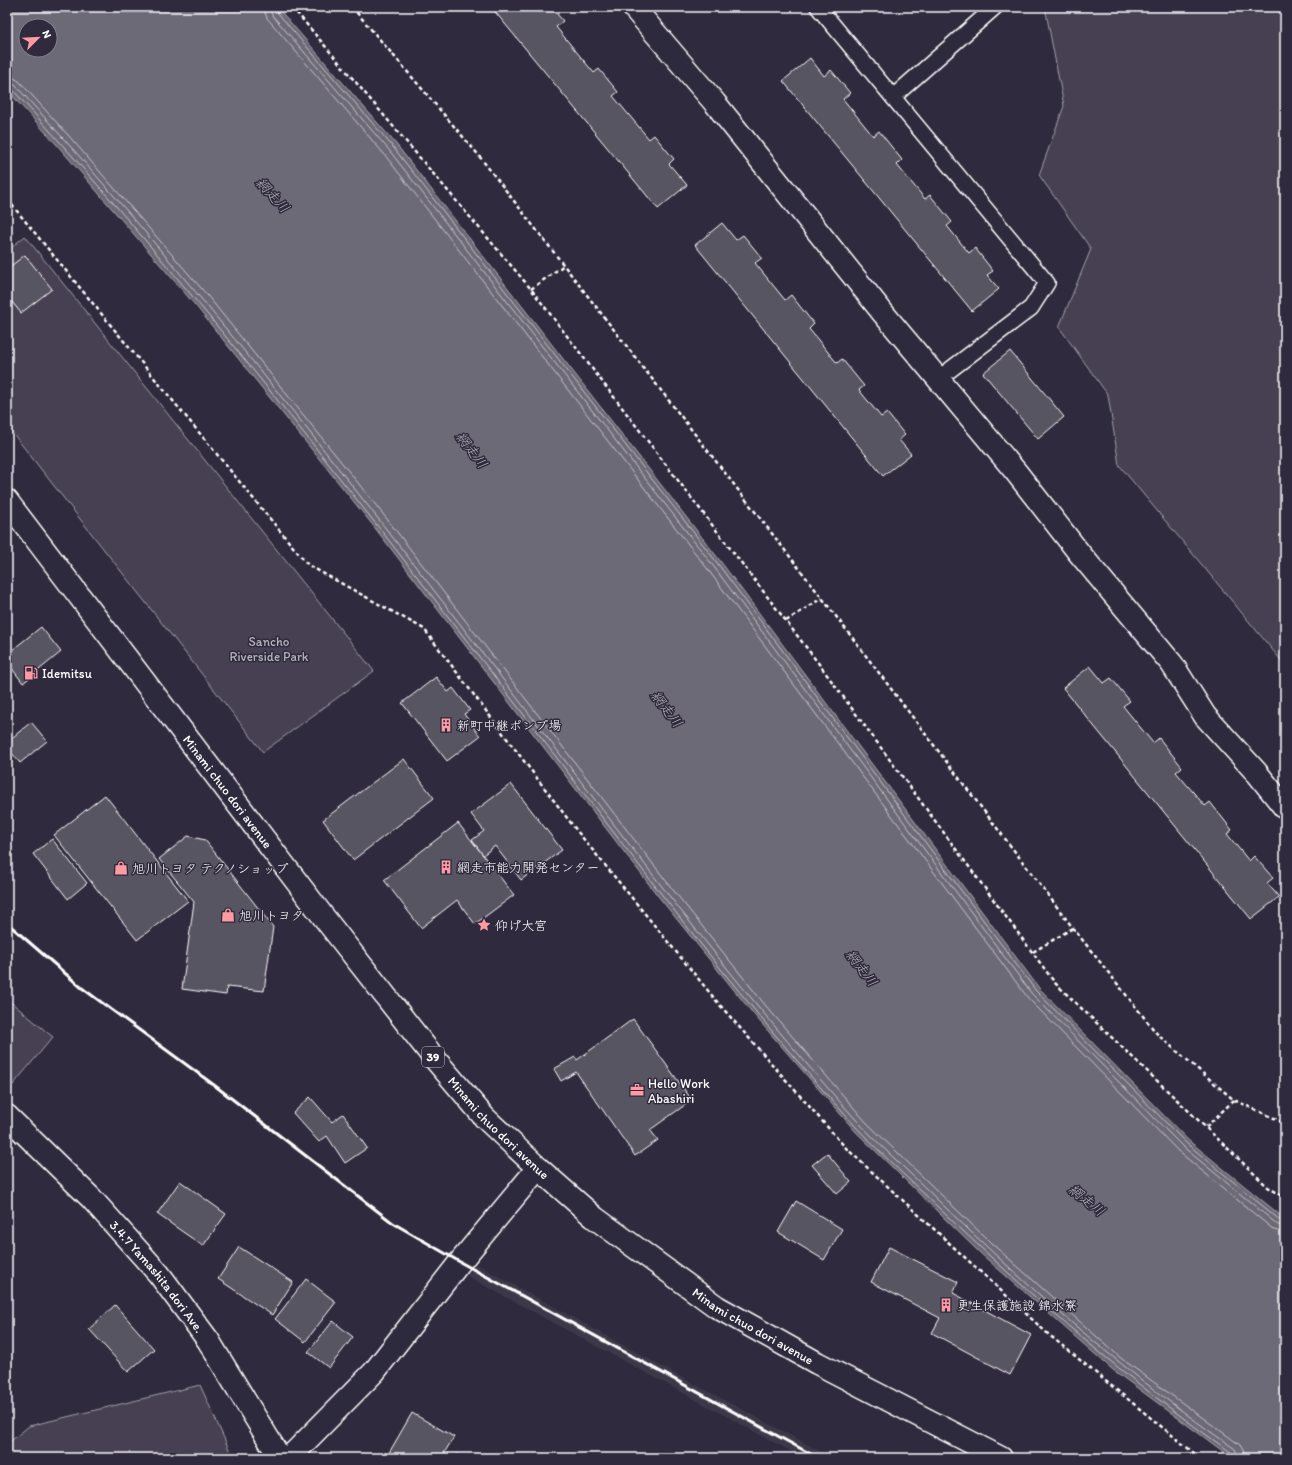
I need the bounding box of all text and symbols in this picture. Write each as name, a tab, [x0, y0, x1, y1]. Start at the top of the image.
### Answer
north arrow	[18, 18, 58, 58]
text: N	[39, 28, 54, 40]
water label: 網走川	[252, 174, 293, 217]
water label: 網走川	[452, 428, 491, 472]
park label: Sancho Riverside Park	[229, 634, 309, 664]
fuel station icon: Idemitsu	[23, 665, 39, 681]
place label: Idemitsu	[42, 666, 92, 681]
water label: 網走川	[647, 687, 686, 731]
building icon: 新町中継ポンプ場	[438, 717, 454, 733]
place label: 新町中継ポンプ場	[457, 718, 561, 733]
street label: Minami chuo dori avenue	[180, 732, 275, 851]
building icon: 網走市能力開発センター	[438, 859, 454, 875]
shop icon: 旭川トヨタ テクノショップ	[113, 860, 129, 876]
place label: 網走市能力開発センター	[457, 860, 599, 875]
place label: 旭川トヨタ テクノショップ	[132, 861, 289, 876]
shop icon: 旭川トヨタ	[220, 907, 236, 923]
place label: 旭川トヨタ	[239, 908, 304, 923]
place icon: 仰げ大宮	[476, 917, 492, 933]
place label: 仰げ大宮	[495, 918, 547, 933]
water label: 網走川	[842, 946, 881, 990]
road number: 39	[422, 1047, 444, 1067]
street label: Minami chuo dori avenue	[445, 1073, 552, 1182]
place label: Hello Work Abashiri	[648, 1076, 710, 1106]
office icon: Hello Work Abashiri	[629, 1082, 645, 1098]
water label: 網走川	[1065, 1181, 1108, 1220]
street label: 3.4.7 Yamashita dori Ave.	[107, 1217, 207, 1336]
street label: Minami chuo dori avenue	[689, 1285, 816, 1368]
building icon: 更生保護施設 錦水寮	[938, 1297, 954, 1313]
place label: 更生保護施設 錦水寮	[957, 1298, 1077, 1313]

